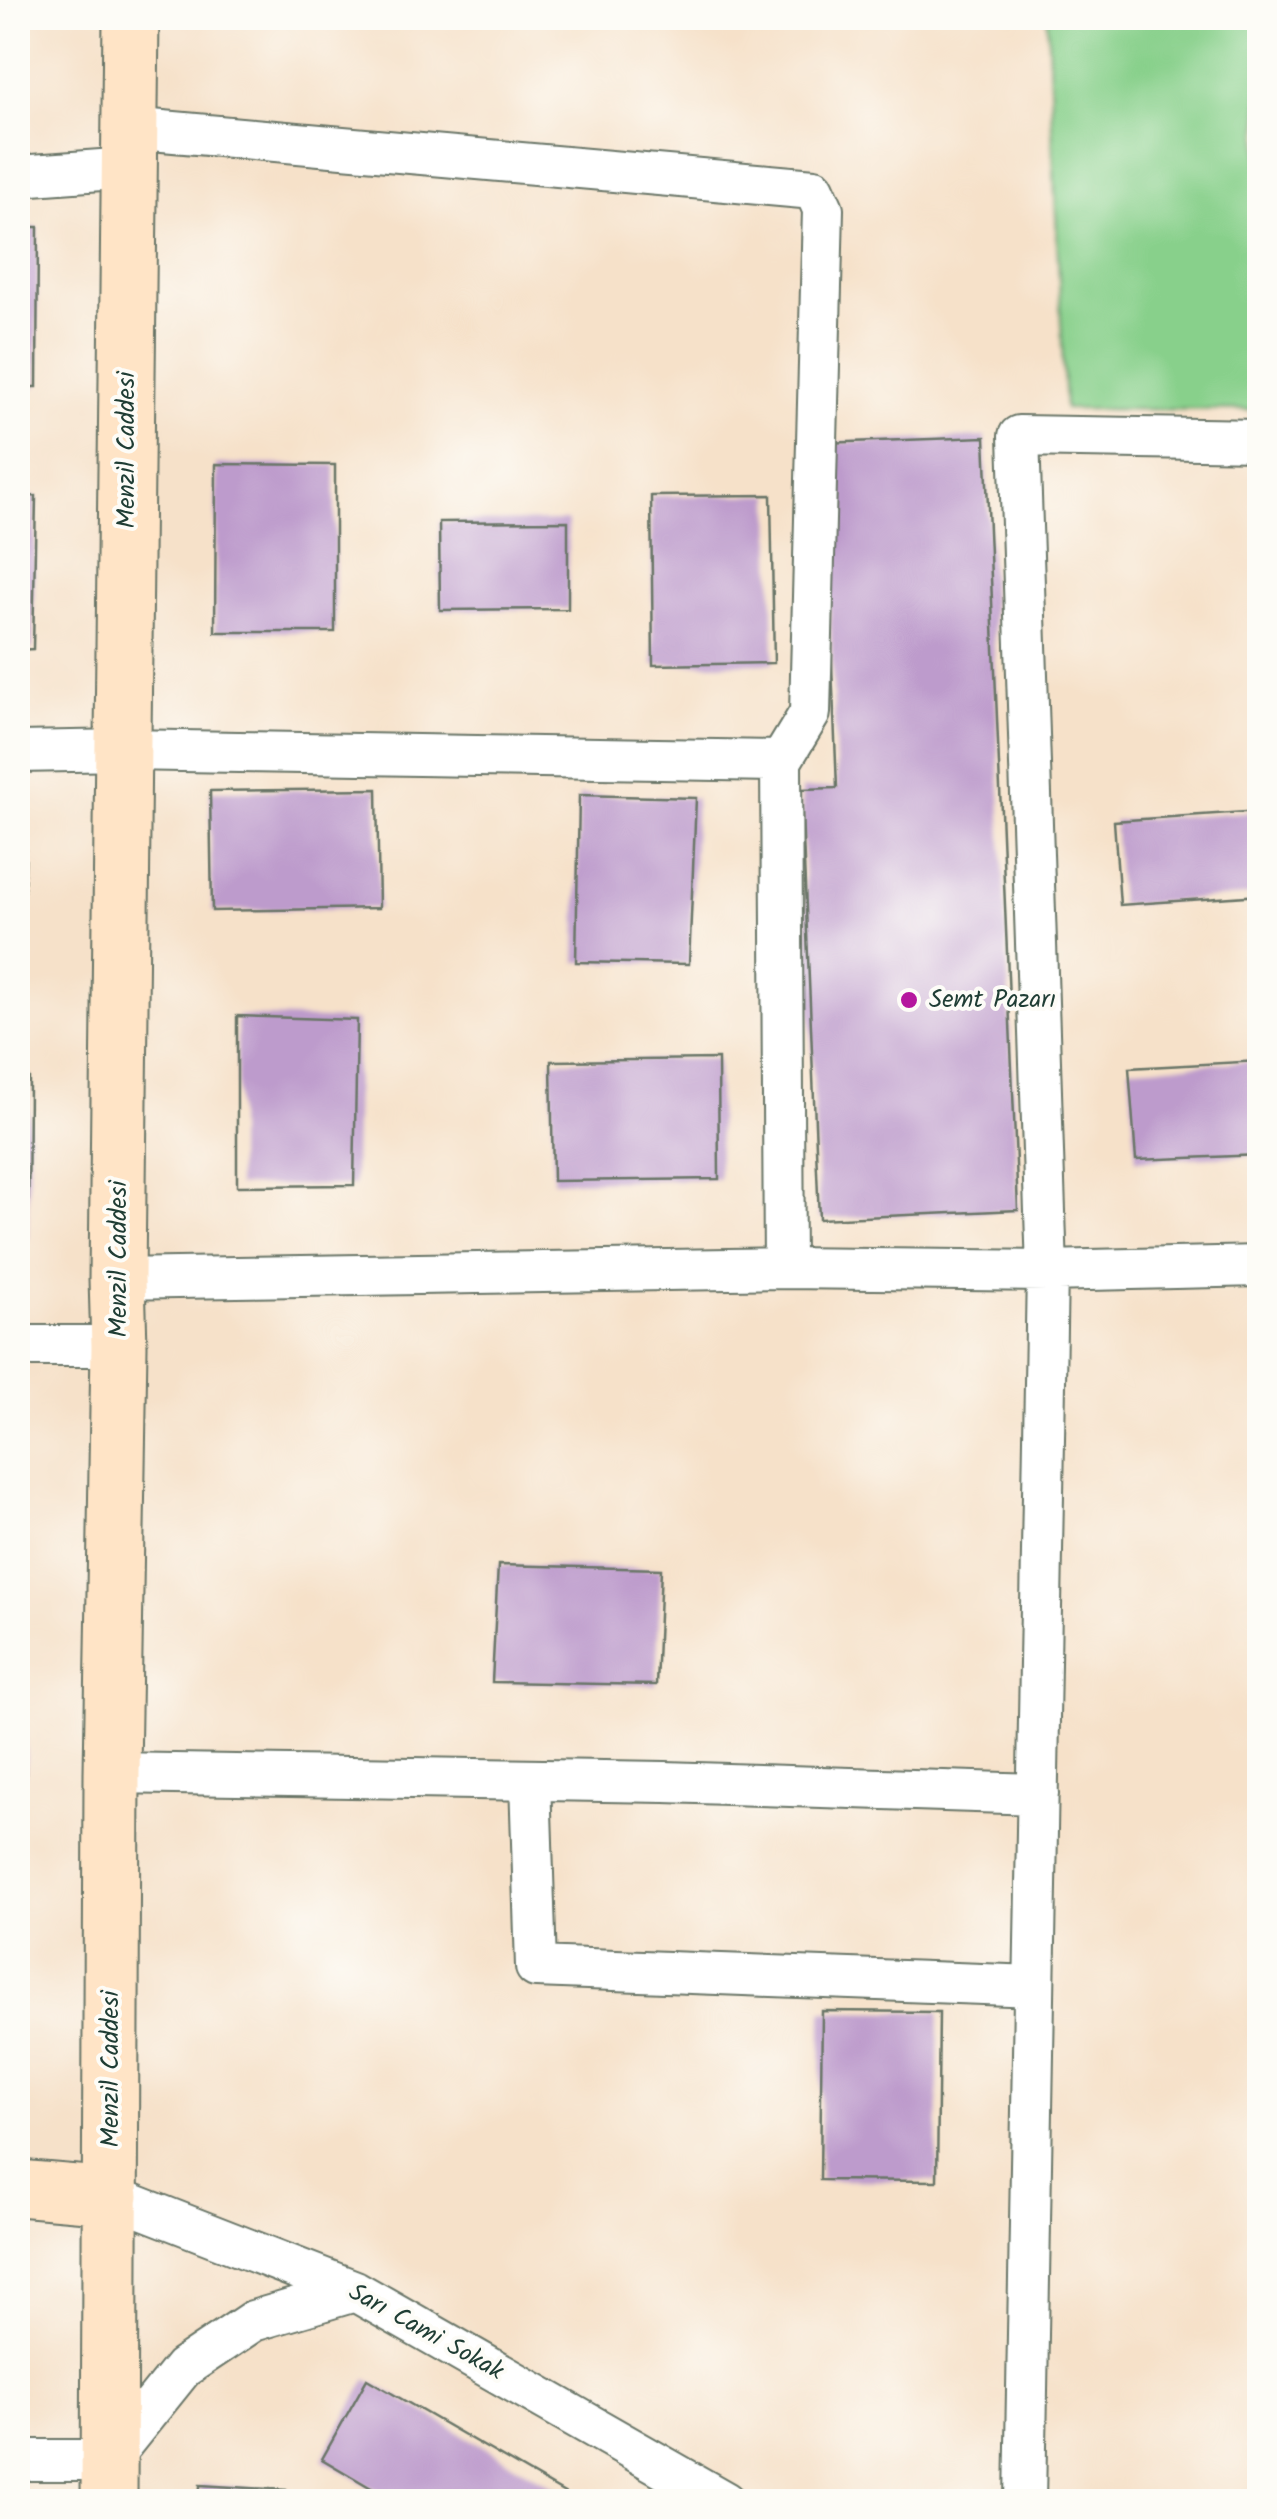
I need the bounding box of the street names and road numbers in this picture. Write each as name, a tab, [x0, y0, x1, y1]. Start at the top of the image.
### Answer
street label: Menzil Caddesi	[107, 371, 147, 528]
street label: Menzil Caddesi	[99, 1180, 139, 1337]
street label: Menzil Caddesi	[91, 1990, 131, 2147]
street label: Sarı Cami Sokak	[341, 2273, 511, 2391]

